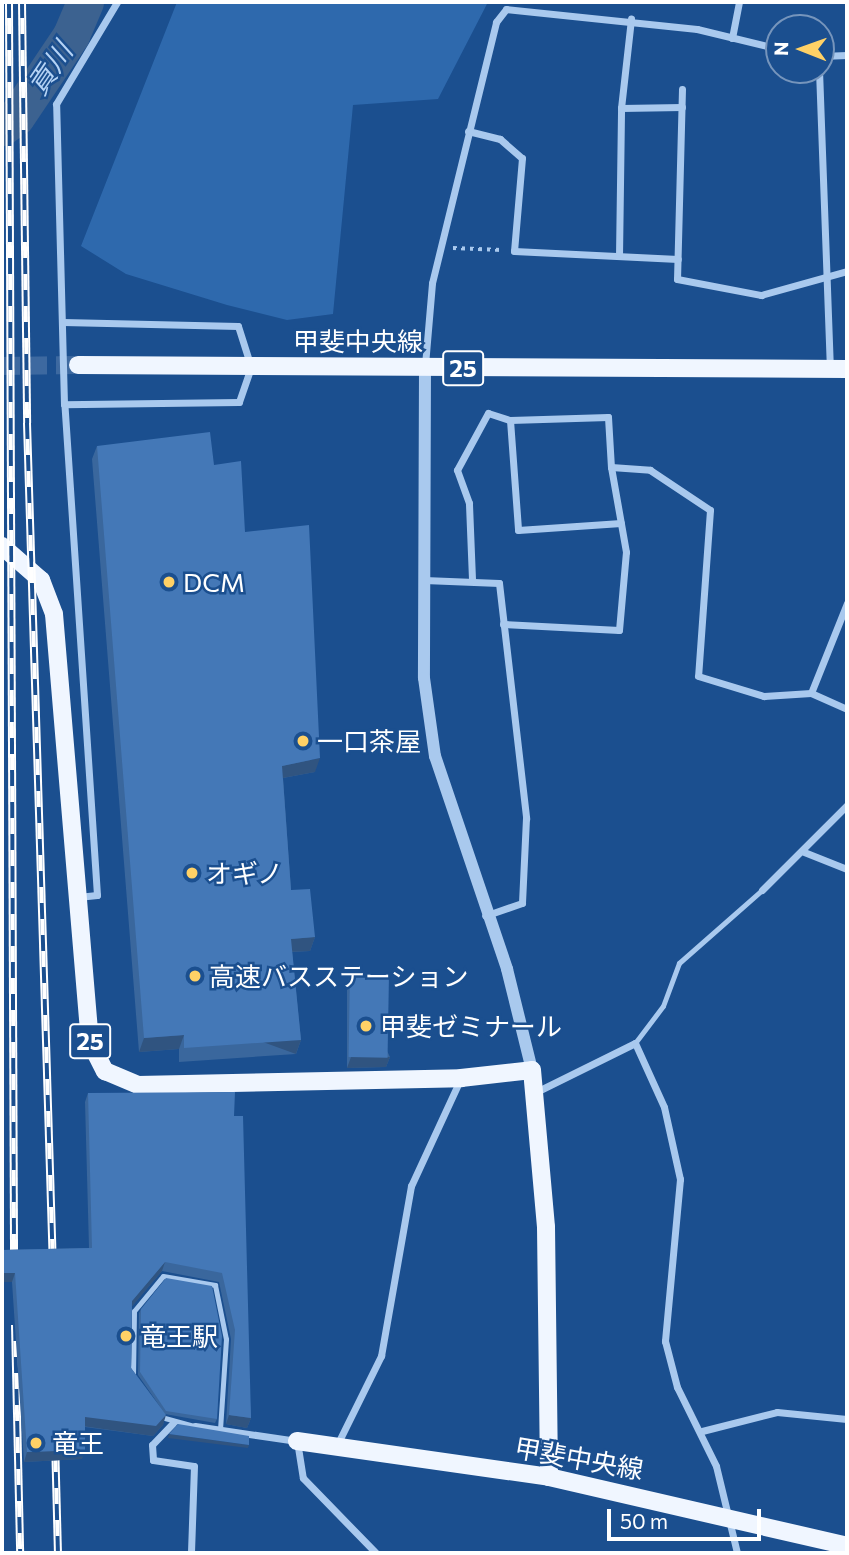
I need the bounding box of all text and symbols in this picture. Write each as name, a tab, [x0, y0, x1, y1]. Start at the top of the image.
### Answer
north arrow	[765, 14, 835, 84]
water label: 貢川	[19, 35, 79, 101]
text: N	[769, 41, 792, 56]
street label: 甲斐中央線	[293, 325, 423, 357]
road number: 25	[442, 348, 484, 388]
place label: DCM	[183, 566, 245, 598]
marker: DCM	[161, 574, 177, 590]
place label: 一口茶屋	[317, 725, 421, 757]
marker: 一口茶屋	[295, 733, 311, 749]
place label: オギノ	[206, 857, 284, 889]
marker: オギノ	[184, 865, 200, 881]
place label: 高速バスステーション	[209, 960, 469, 992]
marker: 高速バスステーション	[187, 968, 203, 984]
place label: 甲斐ゼミナール	[380, 1010, 562, 1042]
marker: 甲斐ゼミナール	[358, 1018, 374, 1034]
road number: 25	[69, 1021, 111, 1062]
place label: 竜王駅	[140, 1320, 218, 1352]
marker: 竜王駅	[118, 1328, 134, 1344]
place label: 竜王	[52, 1427, 104, 1459]
street label: 甲斐中央線	[512, 1431, 646, 1485]
marker: 竜王	[26, 1433, 46, 1453]
scale bar	[611, 1496, 765, 1540]
text: 50 m	[620, 1508, 668, 1533]

